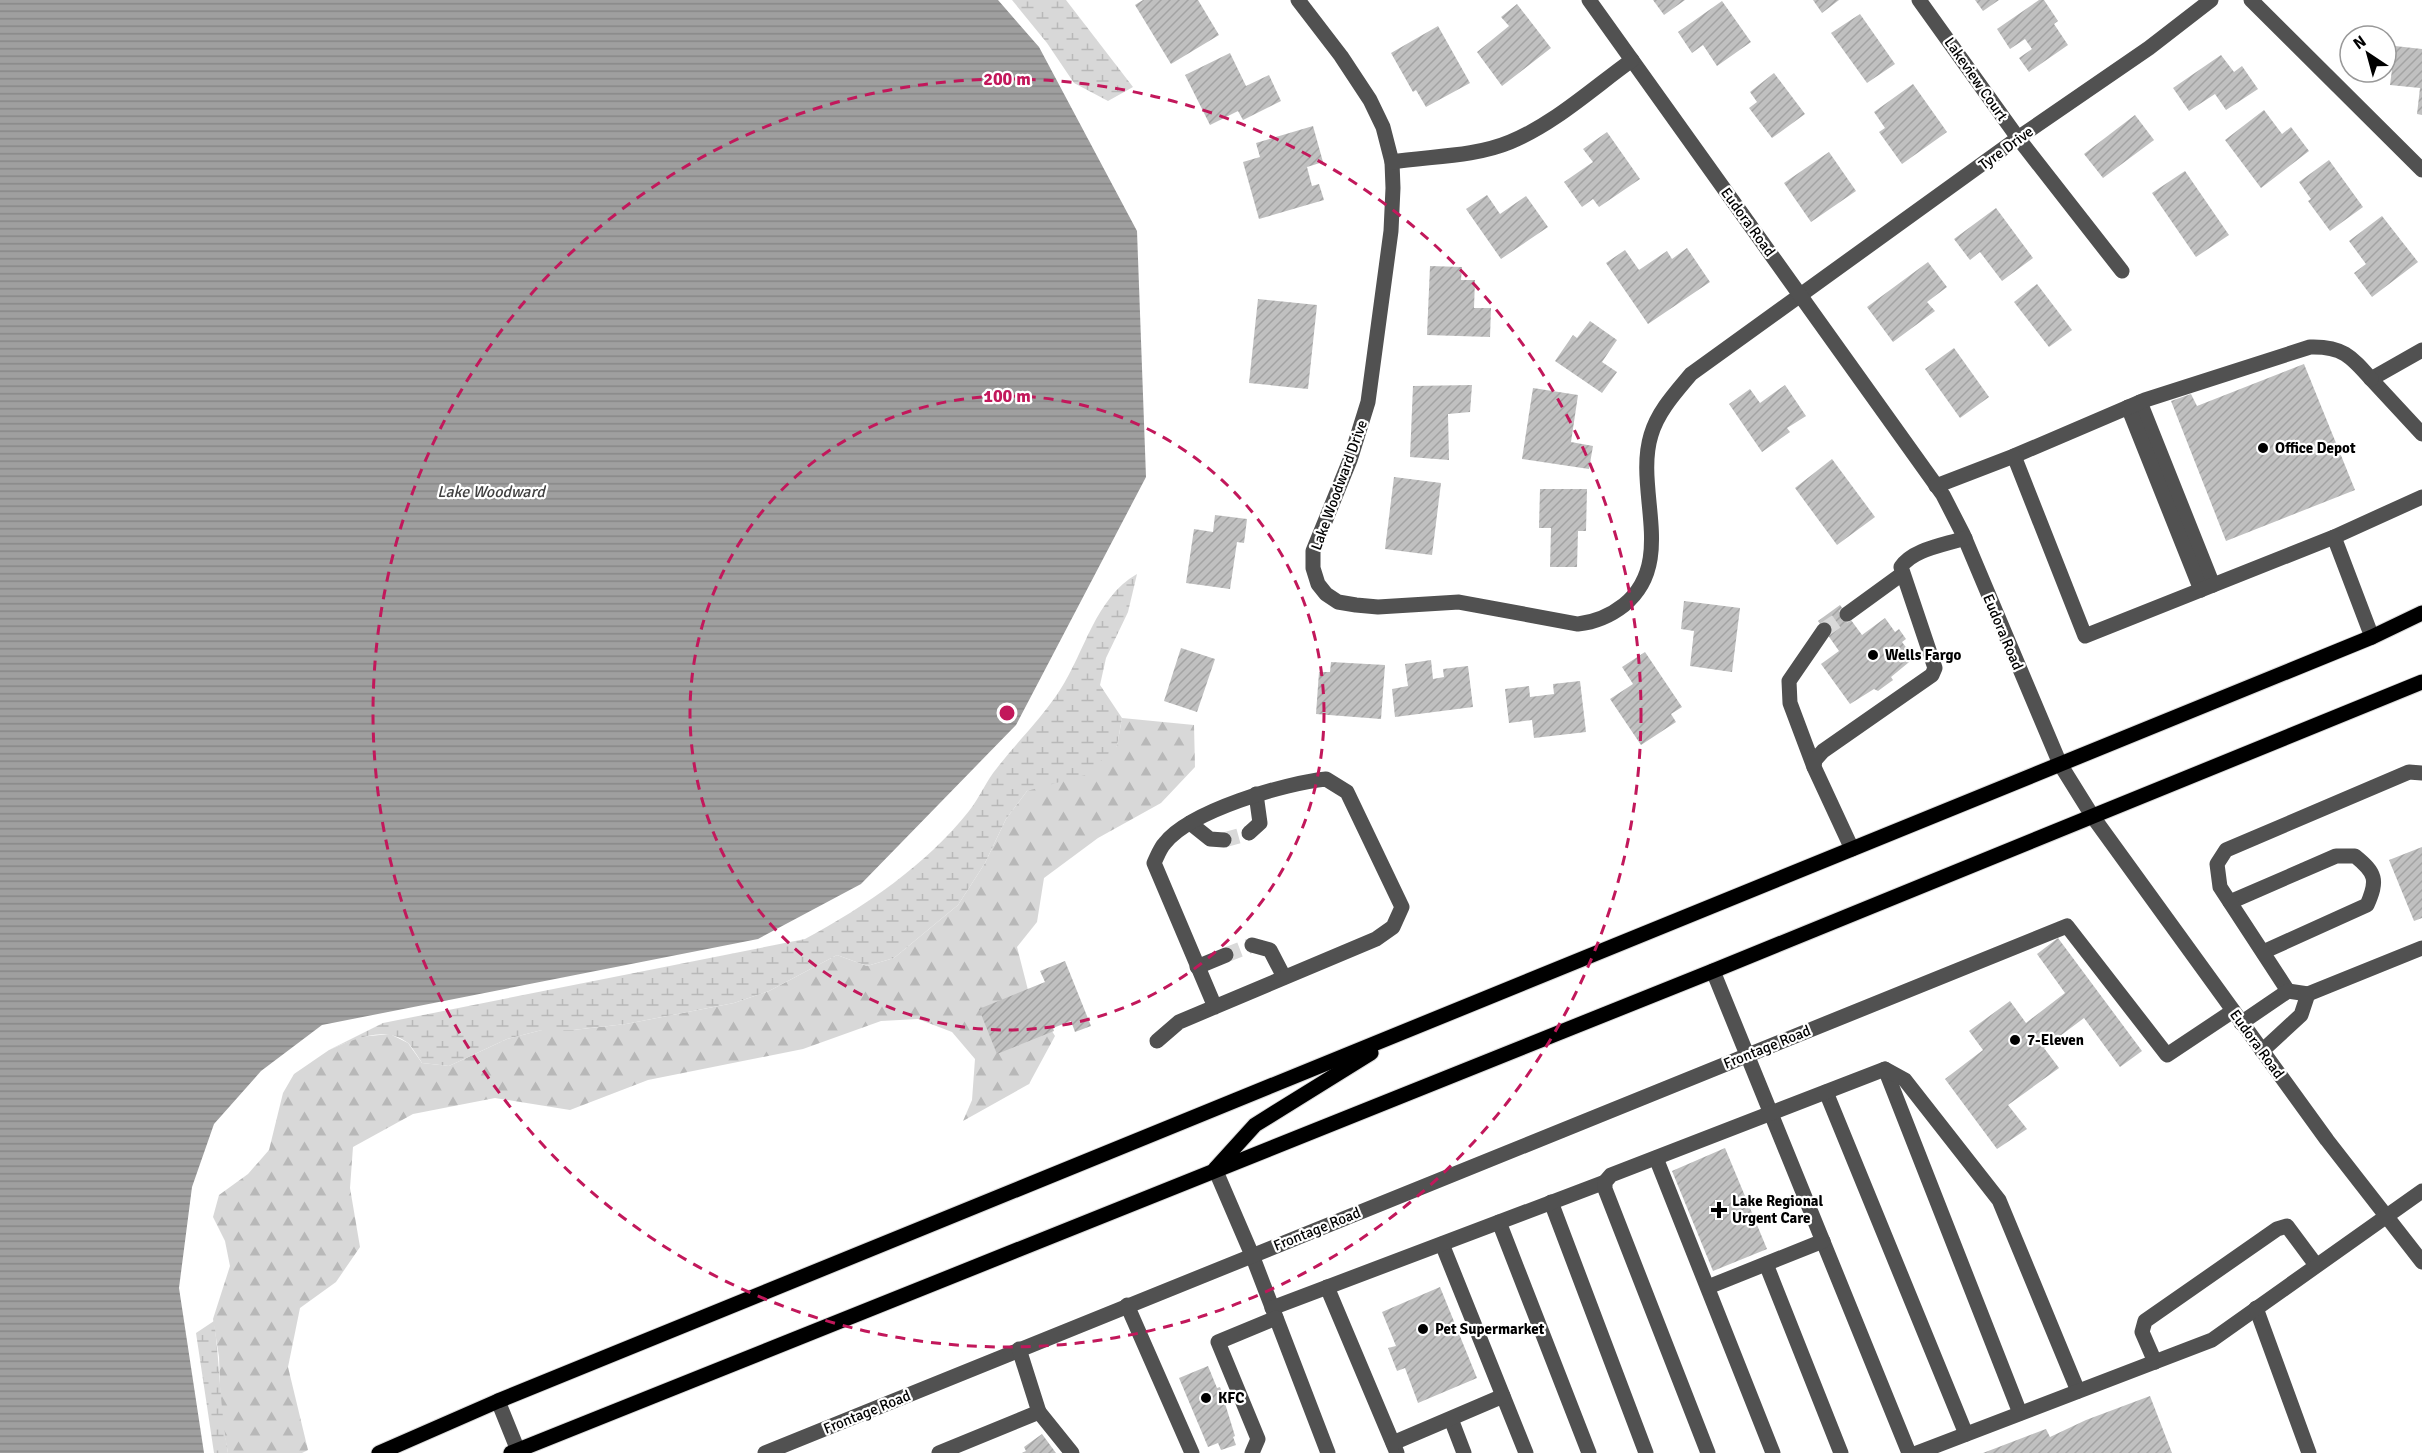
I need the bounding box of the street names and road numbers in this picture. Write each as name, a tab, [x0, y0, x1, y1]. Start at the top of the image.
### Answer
street label: Lakeview Court	[1941, 34, 2011, 124]
street label: Tyre Drive	[1975, 122, 2037, 174]
street label: Eudora Road	[1717, 184, 1779, 260]
street label: Lake Woodward Drive	[1307, 417, 1371, 553]
street label: Eudora Road	[1979, 591, 2027, 673]
street label: Eudora Road	[2226, 1006, 2288, 1082]
street label: Frontage Road	[1721, 1021, 1813, 1073]
street label: Frontage Road	[1271, 1203, 1363, 1255]
street label: Frontage Road	[821, 1386, 913, 1438]

